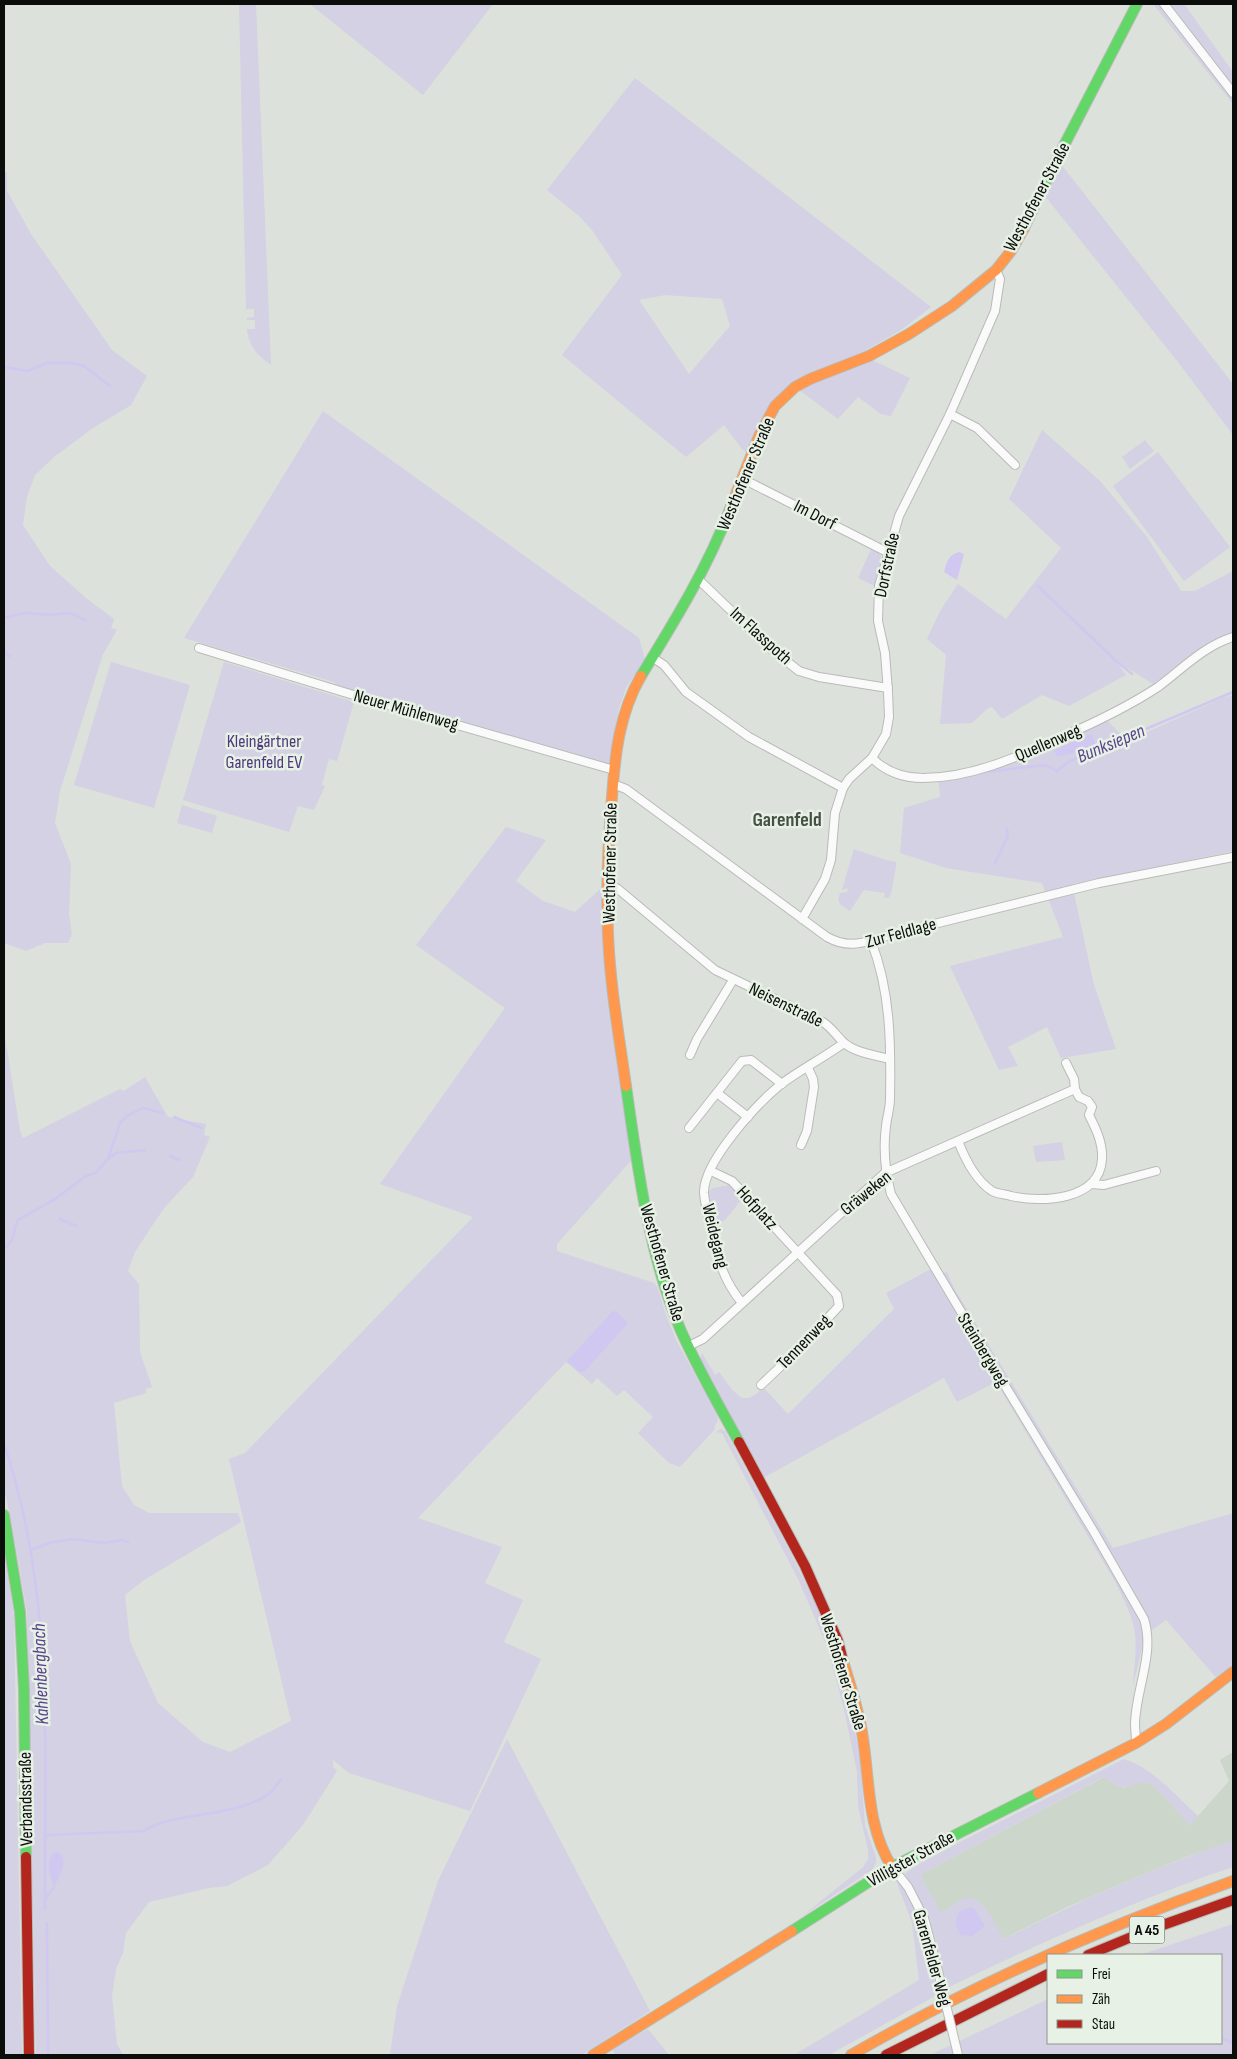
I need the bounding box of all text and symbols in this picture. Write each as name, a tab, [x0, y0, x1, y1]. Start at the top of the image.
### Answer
street label: Westhofener Straße	[999, 139, 1075, 255]
street label: Westhofener Straße	[713, 414, 779, 534]
street label: Im Dorf	[790, 495, 841, 535]
street label: Dorfstraße	[870, 531, 904, 599]
street label: Im Flasspoth	[726, 603, 796, 669]
street label: Neuer Mühlenweg	[351, 685, 461, 735]
water label: Bunksiepen	[1074, 719, 1148, 769]
street label: Quellenweg	[1012, 720, 1084, 766]
park label: Kleingärtner Garenfeld EV	[226, 731, 302, 773]
street label: Westhofener Straße	[598, 803, 622, 923]
district label: Garenfeld	[752, 808, 822, 832]
street label: Zur Feldlage	[863, 914, 939, 952]
street label: Neisenstraße	[746, 978, 826, 1032]
street label: Gräweken	[836, 1166, 896, 1220]
street label: Hofplatz	[732, 1182, 782, 1235]
street label: Westhofener Straße	[635, 1202, 689, 1324]
street label: Weidegang	[697, 1202, 733, 1270]
street label: Steinbergweg	[953, 1309, 1013, 1391]
street label: Tennenweg	[773, 1310, 835, 1374]
street label: Westhofener Straße	[815, 1611, 871, 1733]
water label: Kahlenbergbach	[28, 1623, 54, 1725]
street label: Verbandsstraße	[15, 1752, 37, 1846]
street label: Villigster Straße	[864, 1827, 958, 1891]
street label: Garenfelder Weg	[908, 1907, 956, 2009]
road number: A 45	[1130, 1916, 1164, 1944]
legend	[1047, 1954, 1222, 2044]
text: Frei	[1092, 1965, 1111, 1984]
text: Zäh	[1092, 1990, 1110, 2009]
text: Stau	[1092, 2015, 1115, 2034]

